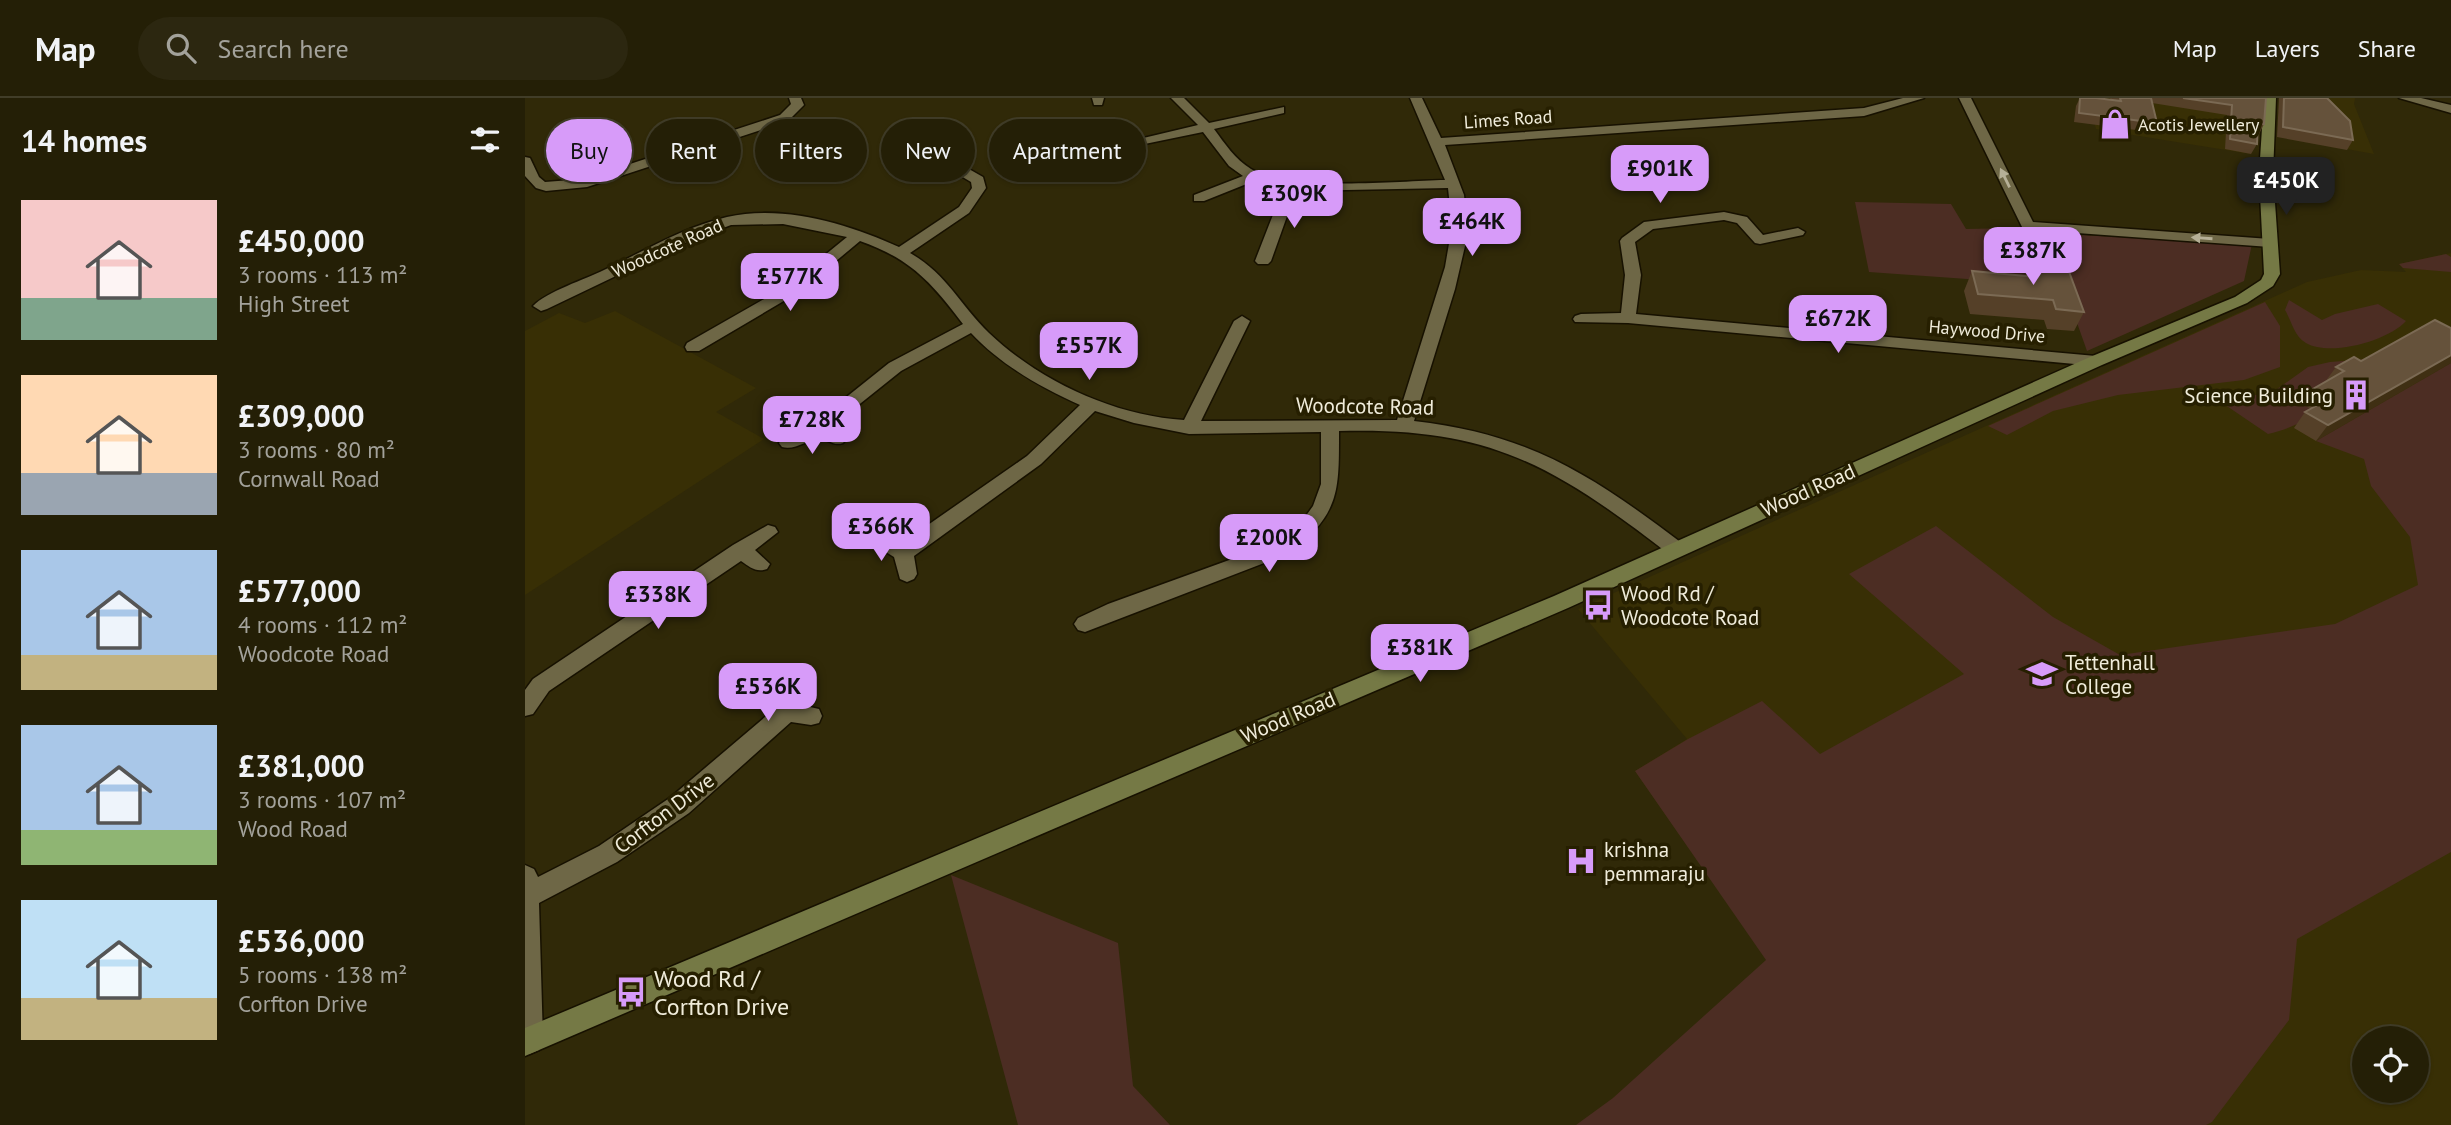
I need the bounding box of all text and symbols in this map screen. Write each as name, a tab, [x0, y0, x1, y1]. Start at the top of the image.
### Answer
search box	[138, 17, 628, 80]
text: Map	[35, 27, 96, 70]
icon: search	[162, 29, 200, 67]
text: Search here	[218, 32, 349, 65]
text: Map	[2173, 33, 2217, 64]
text: Layers	[2255, 33, 2320, 64]
text: Share	[2358, 33, 2416, 64]
street label: Limes Road	[1463, 104, 1553, 134]
shop icon: Acotis Jewellery	[2098, 107, 2132, 141]
place label: Acotis Jewellery	[2138, 113, 2260, 136]
chip: Buy	[546, 119, 632, 182]
chip: Rent	[646, 119, 741, 182]
chip: Filters	[755, 119, 867, 182]
chip: New	[881, 119, 975, 182]
chip: Apartment	[989, 119, 1146, 182]
text: 14 homes	[21, 121, 147, 160]
icon: filters	[466, 121, 504, 159]
pin: £901K	[1611, 146, 1709, 205]
text: £901K	[1627, 153, 1693, 182]
pin: £450K	[2237, 158, 2335, 217]
text: £450K	[2253, 165, 2319, 194]
one-way arrow	[1999, 168, 2011, 188]
pin: £309K	[1245, 170, 1343, 230]
text: £309K	[1261, 178, 1327, 207]
pin: £464K	[1423, 198, 1521, 258]
text: £464K	[1439, 206, 1505, 235]
street label: Woodcote Road	[608, 213, 726, 283]
text: £450,000	[238, 221, 365, 260]
icon: home	[77, 228, 161, 312]
pin: £387K	[1984, 228, 2082, 287]
one-way arrow	[2191, 232, 2213, 243]
text: £387K	[2000, 235, 2066, 264]
pin: £577K	[741, 254, 839, 313]
text: 3 rooms · 113 m²	[238, 260, 407, 289]
text: £577K	[757, 261, 823, 290]
text: High Street	[238, 289, 349, 318]
pin: £672K	[1789, 296, 1887, 355]
text: £672K	[1805, 303, 1871, 332]
street label: Haywood Drive	[1928, 314, 2046, 348]
pin: £557K	[1040, 322, 1138, 382]
text: £557K	[1056, 330, 1122, 359]
building icon: Science Building	[2339, 378, 2373, 412]
place label: Science Building	[2184, 382, 2333, 409]
street label: Woodcote Road	[1296, 391, 1434, 421]
text: £309,000	[238, 396, 365, 435]
pin: £728K	[763, 396, 861, 456]
icon: home	[77, 403, 161, 487]
text: £728K	[779, 404, 845, 433]
text: 3 rooms · 80 m²	[238, 435, 395, 464]
street label: Wood Road	[1757, 457, 1859, 523]
text: Cornwall Road	[238, 464, 380, 493]
pin: £366K	[832, 504, 930, 563]
text: £366K	[848, 511, 914, 540]
pin: £200K	[1220, 514, 1318, 574]
text: £200K	[1236, 522, 1302, 551]
text: £577,000	[238, 571, 361, 610]
pin: £338K	[609, 572, 707, 631]
icon: home	[77, 578, 161, 662]
text: £338K	[625, 579, 691, 608]
place label: Wood Rd / Woodcote Road	[1621, 580, 1759, 631]
bus stop icon: Wood Rd / Woodcote Road	[1581, 588, 1615, 622]
text: 4 rooms · 112 m²	[238, 610, 407, 639]
pin: £381K	[1371, 624, 1469, 684]
text: £381K	[1387, 632, 1453, 661]
text: Woodcote Road	[238, 639, 389, 668]
place label: Tettenhall College	[2065, 649, 2155, 700]
school or university icon: Tettenhall College	[2025, 657, 2059, 691]
pin: £536K	[719, 664, 817, 723]
text: £536K	[735, 671, 801, 700]
street label: Wood Road	[1237, 685, 1339, 749]
text: £381,000	[238, 746, 365, 785]
icon: home	[77, 753, 161, 837]
street label: Corfton Drive	[609, 767, 719, 859]
text: 3 rooms · 107 m²	[238, 785, 406, 814]
text: Wood Road	[238, 814, 348, 843]
place label: krishna pemmaraju	[1604, 836, 1705, 887]
hospital icon: krishna pemmaraju	[1564, 844, 1598, 878]
text: £536,000	[238, 921, 365, 960]
icon: home	[77, 928, 161, 1012]
text: 5 rooms · 138 m²	[238, 960, 407, 989]
place label: Wood Rd / Corfton Drive	[654, 963, 789, 1022]
bus stop icon: Wood Rd / Corfton Drive	[614, 975, 648, 1009]
text: Corfton Drive	[238, 989, 368, 1018]
map controls	[2352, 1026, 2429, 1103]
button: locate	[2352, 1026, 2429, 1103]

